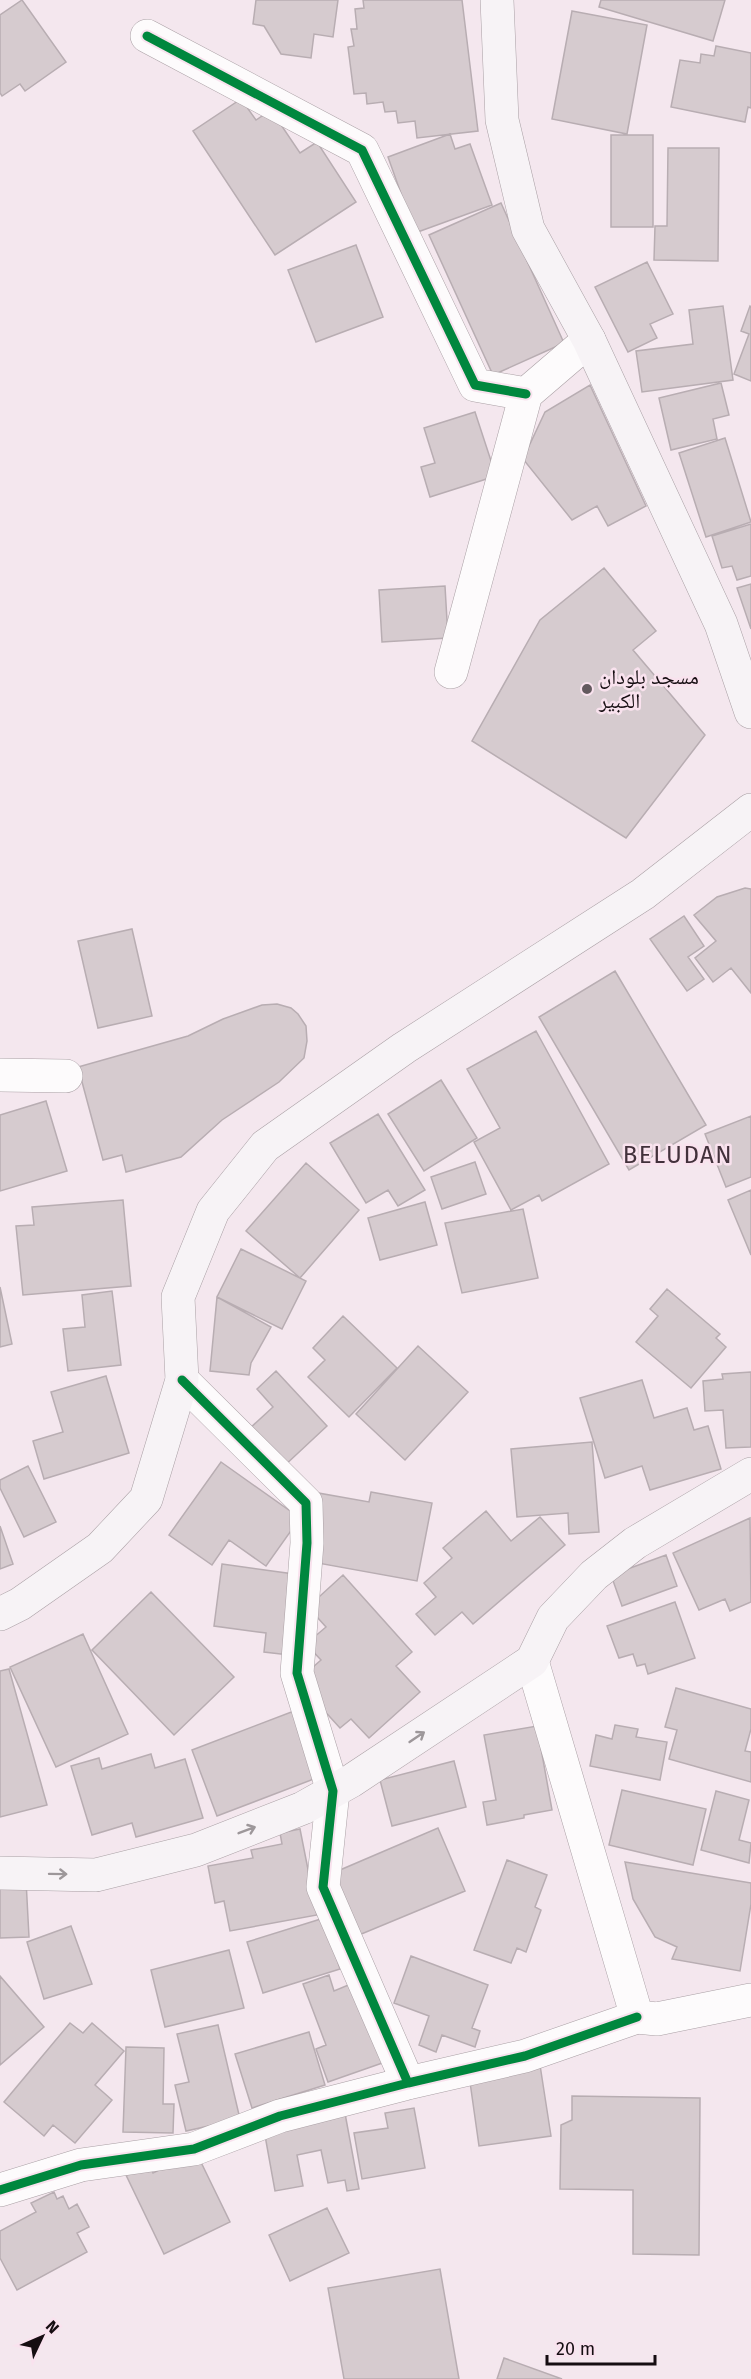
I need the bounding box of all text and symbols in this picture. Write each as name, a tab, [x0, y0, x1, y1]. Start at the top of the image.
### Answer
place label: مسجد بلودان الكبير	[598, 664, 699, 714]
marker: مسجد بلودان الكبير	[580, 682, 594, 696]
district label: BELUDAN	[623, 1141, 733, 1169]
one-way arrow	[409, 1731, 426, 1744]
one-way arrow	[237, 1824, 255, 1835]
one-way arrow	[48, 1868, 68, 1880]
north arrow	[12, 2307, 72, 2367]
text: N	[42, 2317, 63, 2337]
scale bar	[547, 2328, 655, 2366]
text: 20 m	[556, 2338, 595, 2360]

